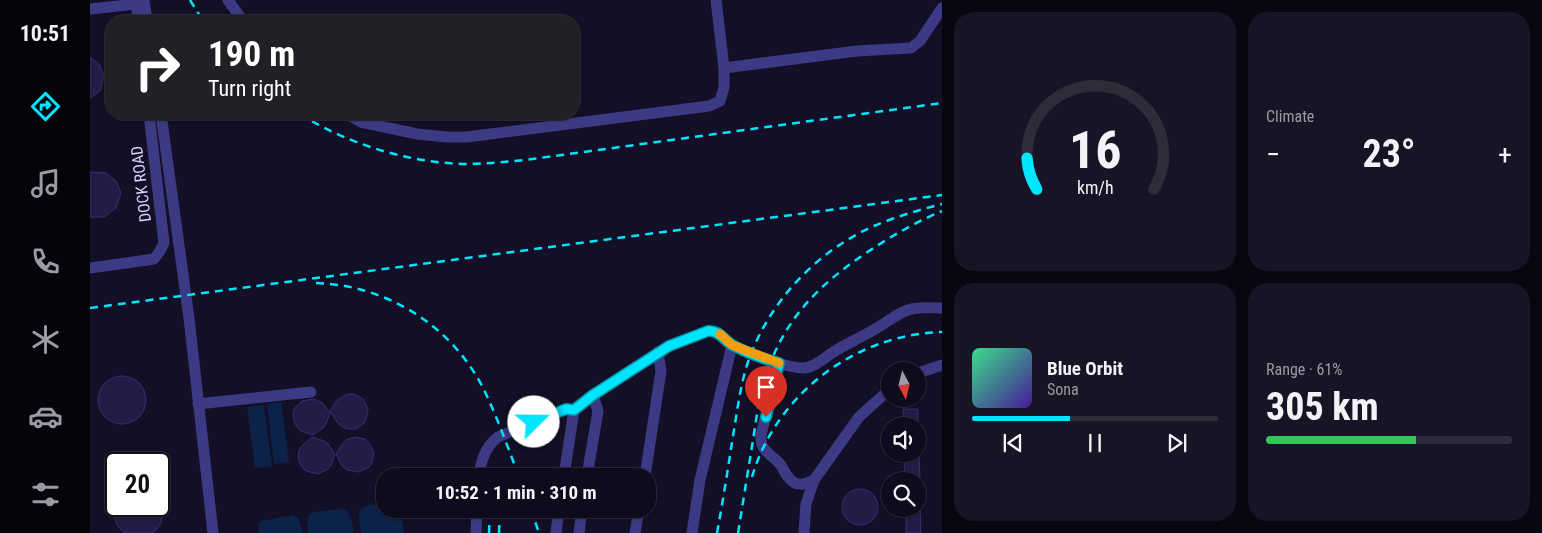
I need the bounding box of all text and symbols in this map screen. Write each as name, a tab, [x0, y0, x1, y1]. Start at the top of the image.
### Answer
text: 10:51	[20, 21, 70, 46]
text: 190 m	[208, 34, 295, 75]
icon: right	[125, 35, 190, 100]
text: Turn right	[208, 76, 291, 101]
icon: directions	[28, 89, 63, 124]
text: Climate	[1266, 107, 1314, 126]
text: 16	[1069, 120, 1121, 181]
text: 23°	[1362, 132, 1416, 176]
text: −	[1266, 138, 1280, 171]
text: +	[1498, 138, 1512, 171]
street label: DOCK ROAD	[127, 145, 155, 223]
icon: music	[28, 166, 63, 201]
text: km/h	[1077, 177, 1113, 198]
icon: phone	[28, 244, 63, 279]
icon: climate	[28, 322, 63, 357]
text: Blue Orbit	[1047, 357, 1123, 380]
text: Range · 61%	[1266, 360, 1342, 379]
north arrow	[881, 362, 926, 408]
map controls	[881, 362, 926, 517]
pin	[745, 366, 787, 417]
icon: arrive	[752, 373, 780, 401]
text: Sona	[1047, 380, 1079, 399]
text: 305 km	[1266, 385, 1379, 429]
position arrow	[507, 395, 559, 447]
icon: car	[28, 399, 63, 434]
button: sound	[881, 417, 926, 462]
icon: previous	[999, 429, 1027, 457]
icon: pause	[1081, 429, 1109, 457]
icon: next	[1163, 429, 1191, 457]
speed limit sign: 20	[105, 452, 170, 517]
button: search	[881, 472, 926, 517]
icon: filters	[28, 477, 63, 512]
text: 10:52 · 1 min · 310 m	[435, 481, 597, 504]

